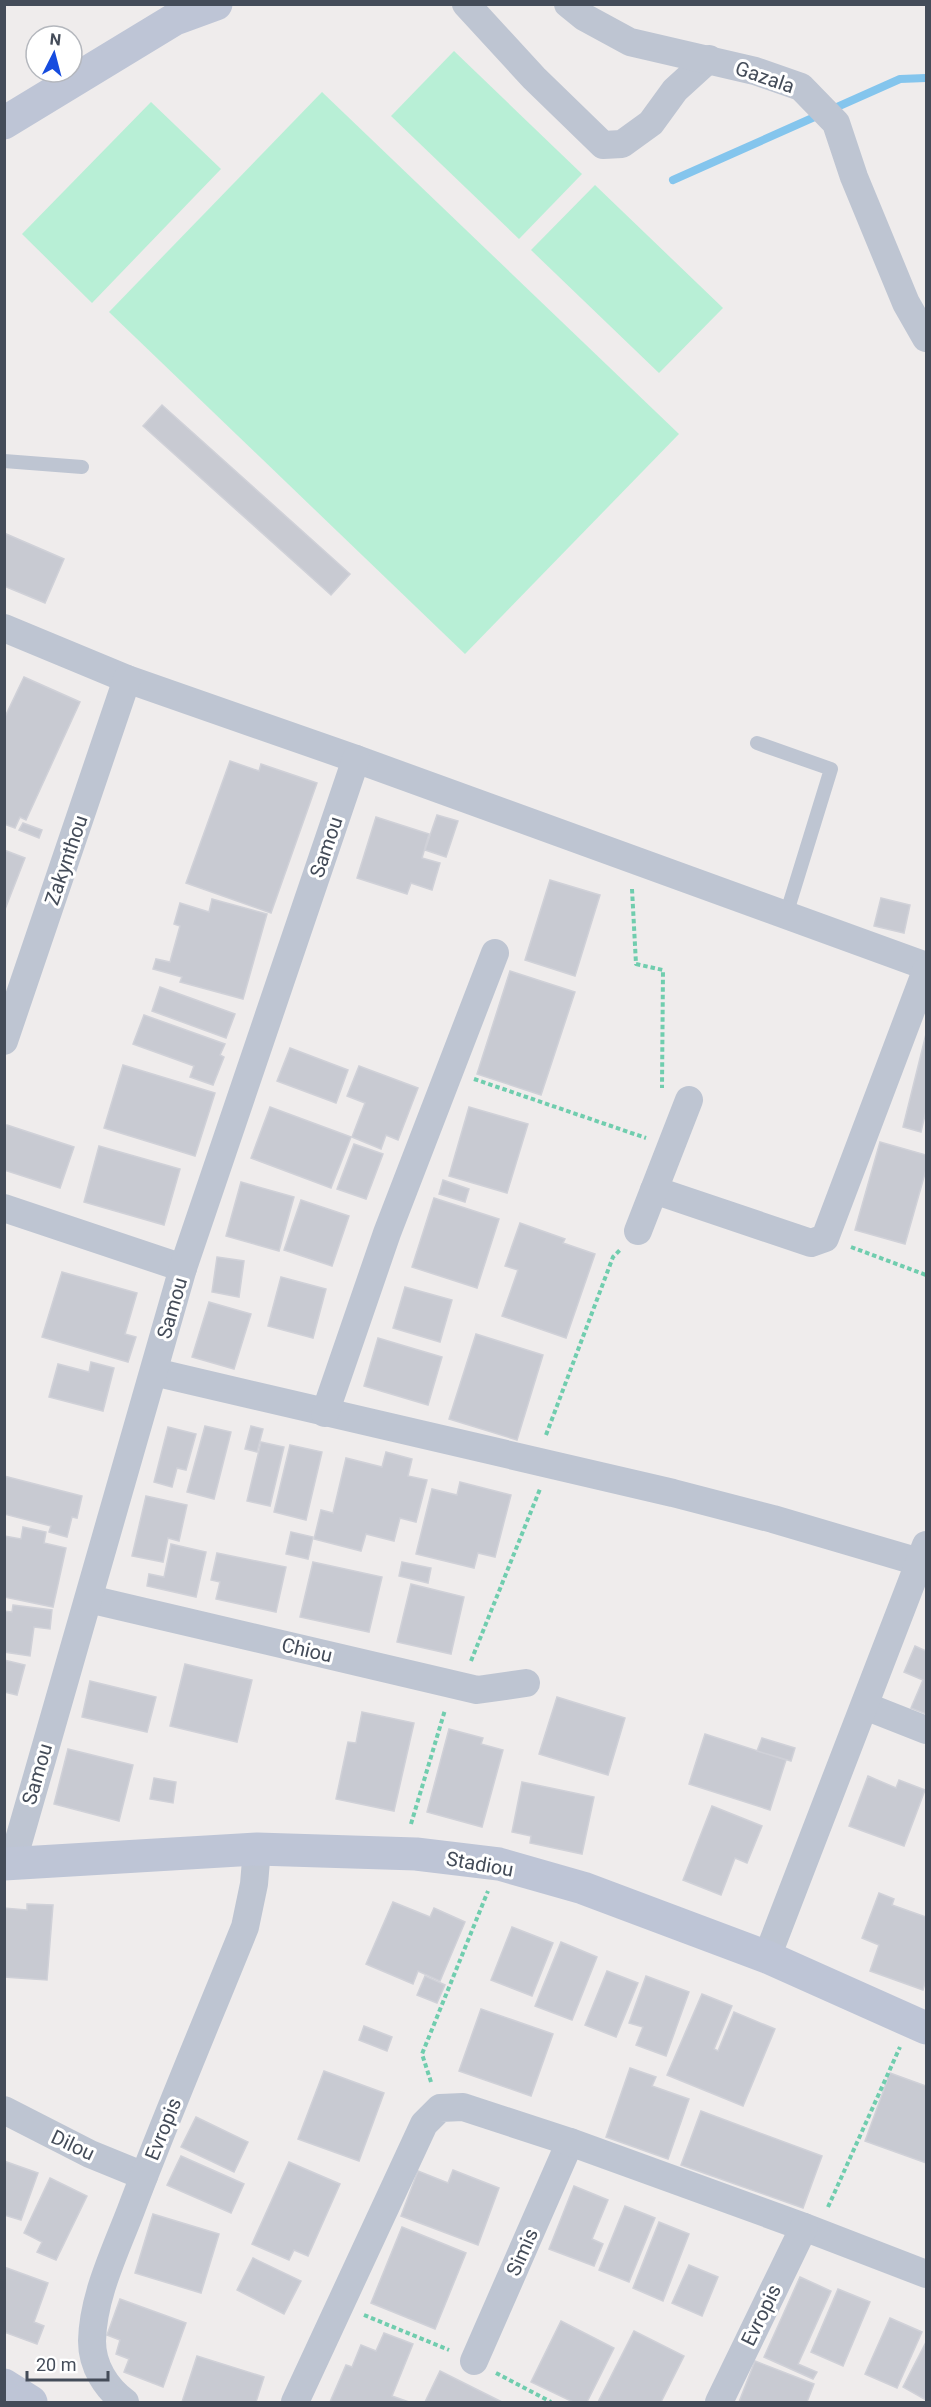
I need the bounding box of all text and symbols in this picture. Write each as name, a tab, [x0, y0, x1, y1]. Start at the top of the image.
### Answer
north arrow	[24, 24, 84, 84]
text: N	[49, 30, 62, 50]
street label: Gazala	[732, 56, 798, 98]
street label: Zakynthou	[39, 812, 93, 908]
street label: Samou	[304, 813, 348, 881]
street label: Samou	[152, 1275, 192, 1341]
street label: Chiou	[279, 1633, 335, 1667]
street label: Samou	[17, 1741, 57, 1807]
street label: Stadiou	[444, 1846, 516, 1882]
street label: Evropis	[140, 2094, 186, 2164]
street label: Dilou	[47, 2125, 99, 2165]
street label: Simis	[501, 2225, 543, 2279]
street label: Evropis	[736, 2280, 786, 2350]
scale bar	[27, 2344, 108, 2382]
text: 20 m	[36, 2354, 76, 2375]

